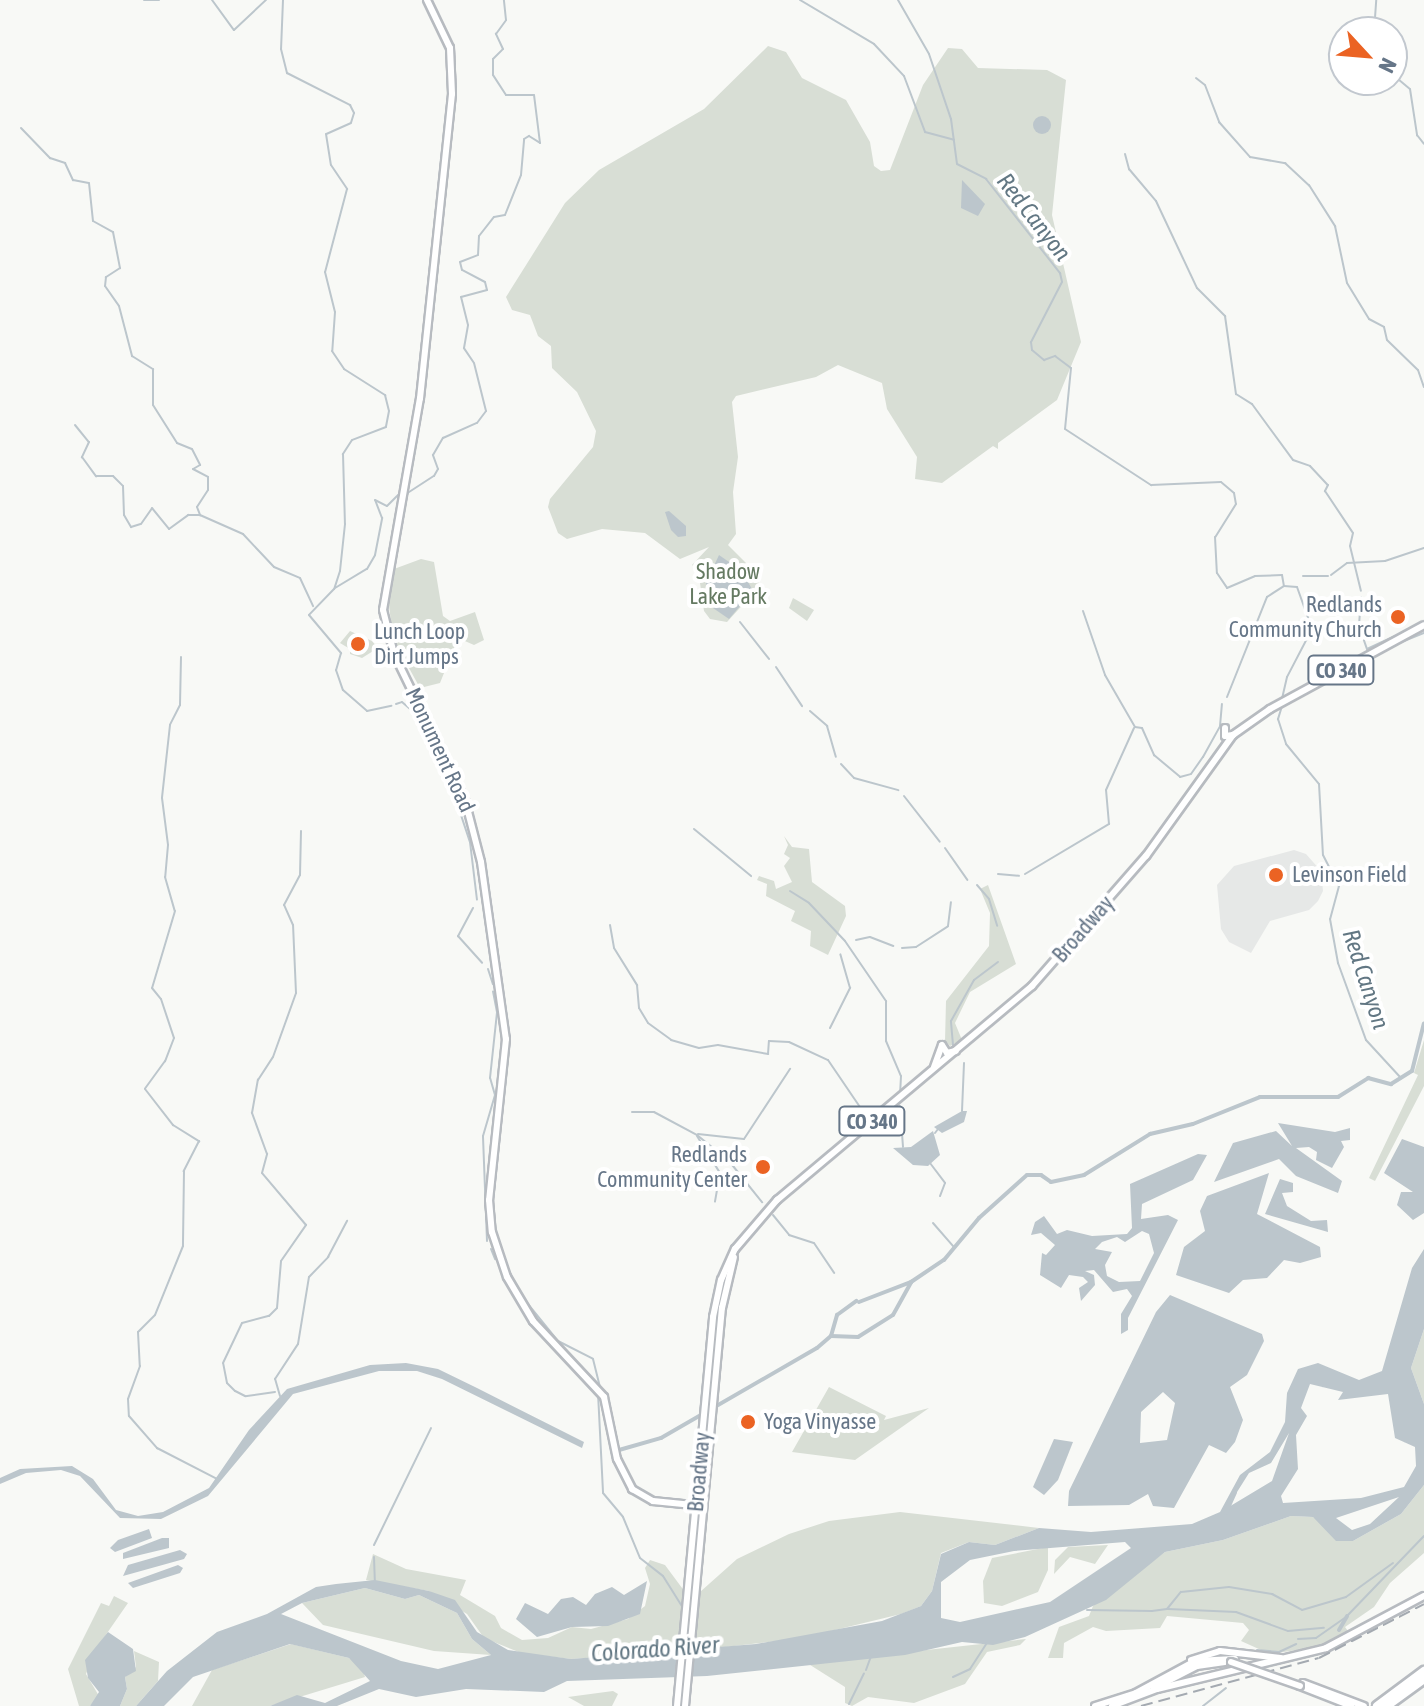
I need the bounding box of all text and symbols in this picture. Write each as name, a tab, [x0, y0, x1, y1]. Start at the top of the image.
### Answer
north arrow	[1328, 16, 1408, 96]
text: N	[1373, 54, 1402, 77]
water label: Red Canyon	[991, 167, 1077, 267]
park label: Shadow Lake Park	[689, 558, 767, 610]
place label: Redlands Community Church	[1229, 591, 1382, 642]
marker: Redlands Community Church	[1389, 608, 1407, 626]
place label: Lunch Loop Dirt Jumps	[374, 618, 465, 670]
marker: Lunch Loop Dirt Jumps	[349, 635, 367, 653]
road number: CO 340	[1307, 654, 1375, 686]
street label: Monument Road	[400, 684, 480, 816]
place label: Levinson Field	[1292, 862, 1407, 888]
marker: Levinson Field	[1267, 866, 1285, 884]
street label: Broadway	[1047, 890, 1119, 968]
water label: Red Canyon	[1336, 925, 1396, 1033]
road number: CO 340	[838, 1105, 906, 1137]
place label: Redlands Community Center	[597, 1141, 747, 1192]
marker: Redlands Community Center	[754, 1158, 772, 1176]
place label: Yoga Vinyasse	[764, 1409, 876, 1435]
marker: Yoga Vinyasse	[739, 1413, 757, 1431]
street label: Broadway	[682, 1431, 716, 1513]
water label: Colorado River	[590, 1630, 720, 1668]

